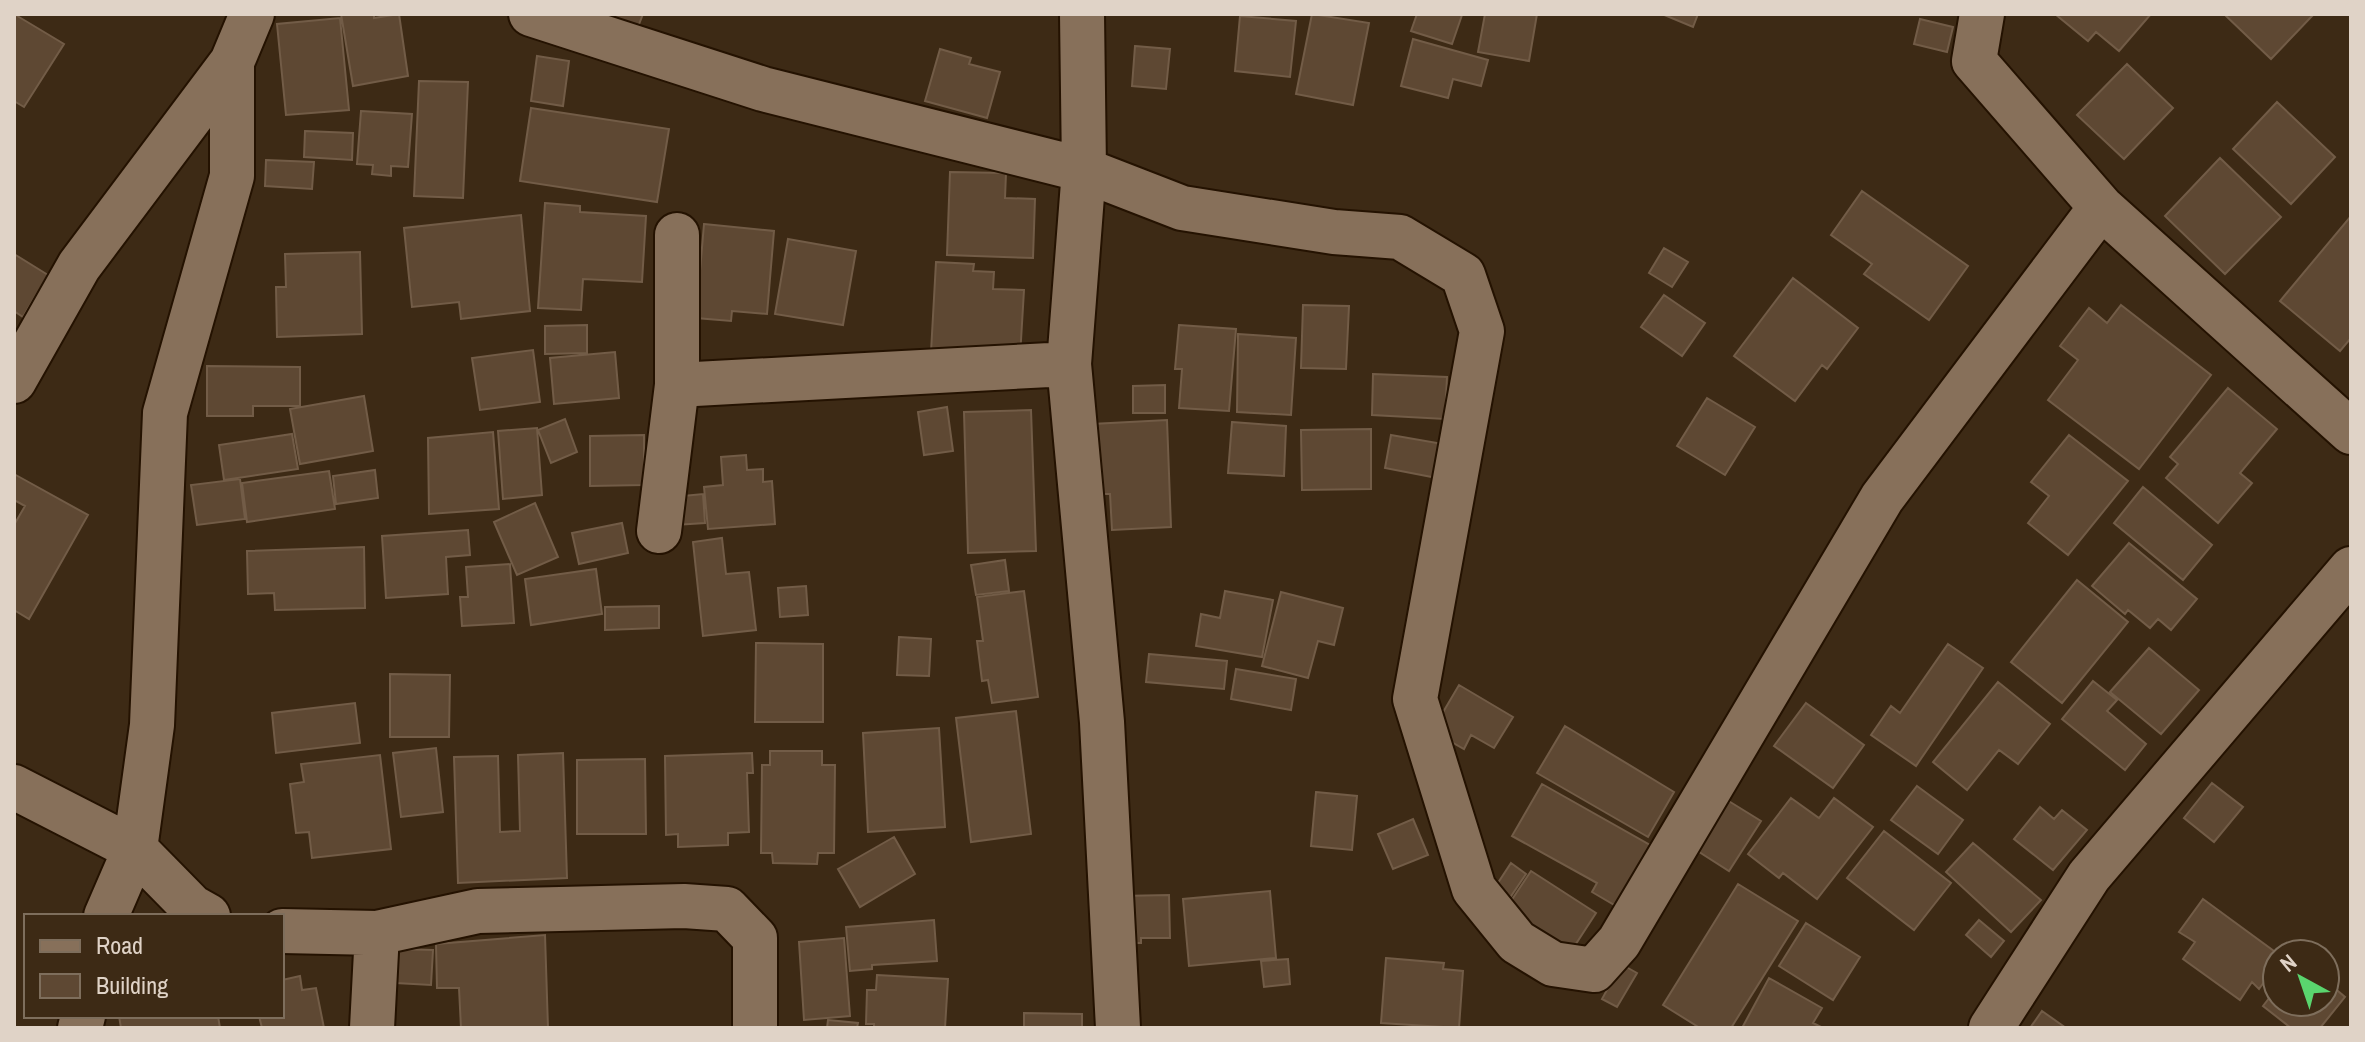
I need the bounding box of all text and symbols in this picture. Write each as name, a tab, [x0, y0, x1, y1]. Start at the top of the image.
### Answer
legend	[24, 914, 284, 1018]
text: Road	[96, 929, 143, 961]
north arrow	[2261, 938, 2341, 1018]
text: N	[2274, 947, 2303, 978]
text: Building	[96, 969, 168, 1001]

